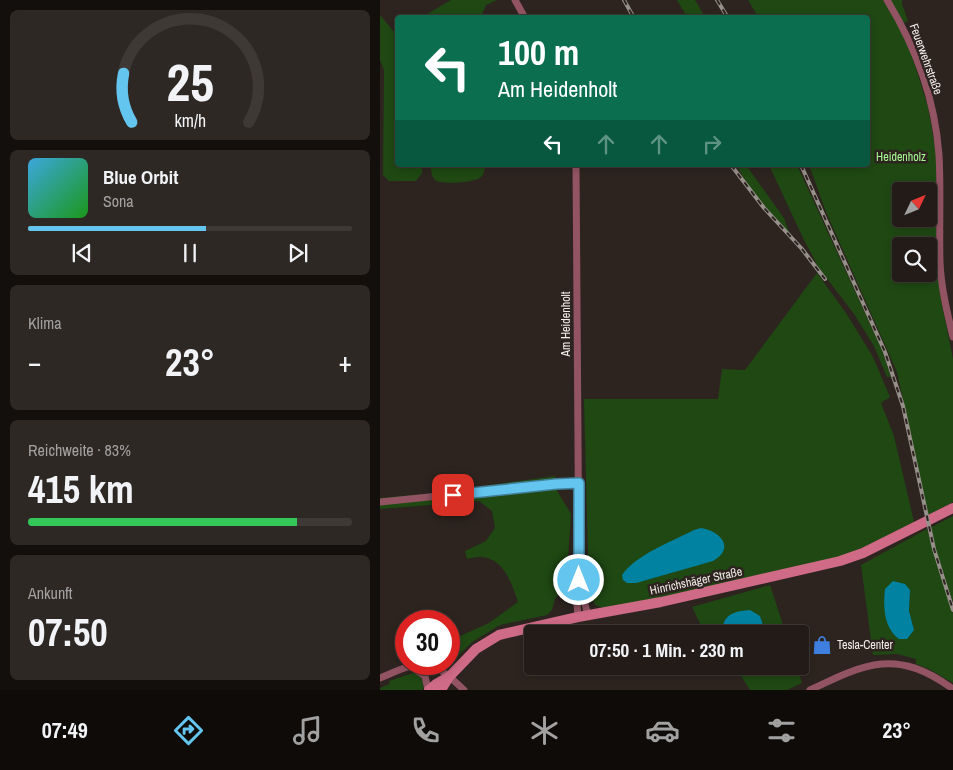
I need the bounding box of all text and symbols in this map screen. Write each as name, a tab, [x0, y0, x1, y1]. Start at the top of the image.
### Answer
street label: Feuerwehrstraße	[906, 21, 946, 97]
text: 100 m	[498, 29, 579, 76]
icon: left	[415, 35, 480, 100]
text: 25	[166, 47, 214, 117]
text: Am Heidenholt	[498, 74, 617, 104]
text: km/h	[174, 109, 206, 133]
icon: left	[539, 130, 567, 158]
icon: ahead	[592, 130, 620, 158]
icon: ahead	[645, 130, 673, 158]
icon: right	[698, 130, 726, 158]
park label: Heidenholz	[876, 149, 926, 165]
text: Blue Orbit	[103, 164, 178, 190]
north arrow	[892, 182, 938, 228]
map controls	[892, 182, 937, 282]
text: Sona	[103, 190, 134, 212]
button: search	[892, 237, 937, 282]
icon: previous	[68, 239, 96, 267]
icon: pause	[176, 239, 204, 267]
icon: next	[284, 239, 312, 267]
street label: Am Heidenholt	[558, 291, 574, 358]
text: Klima	[28, 312, 62, 334]
text: 23°	[165, 337, 215, 388]
text: −	[28, 343, 41, 381]
text: +	[339, 343, 352, 381]
text: Reichweite · 83%	[28, 439, 131, 461]
text: 415 km	[28, 464, 134, 515]
pin	[432, 474, 474, 516]
icon: arrive	[439, 481, 467, 509]
position arrow	[552, 553, 604, 605]
street label: Hinrichshäger Straße	[648, 563, 744, 599]
text: Ankunft	[28, 582, 73, 604]
text: 07:50	[28, 607, 108, 658]
speed limit sign: 30	[395, 610, 460, 675]
shop icon: Tesla-Center	[811, 634, 833, 656]
text: 07:50 · 1 Min. · 230 m	[589, 637, 744, 663]
place label: Tesla-Center	[837, 637, 894, 653]
icon: directions	[171, 713, 206, 748]
icon: music	[290, 713, 325, 748]
icon: phone	[408, 713, 443, 748]
icon: climate	[527, 713, 562, 748]
icon: car	[645, 713, 680, 748]
icon: filters	[764, 713, 799, 748]
text: 07:49	[42, 715, 88, 745]
text: 23°	[882, 715, 911, 745]

